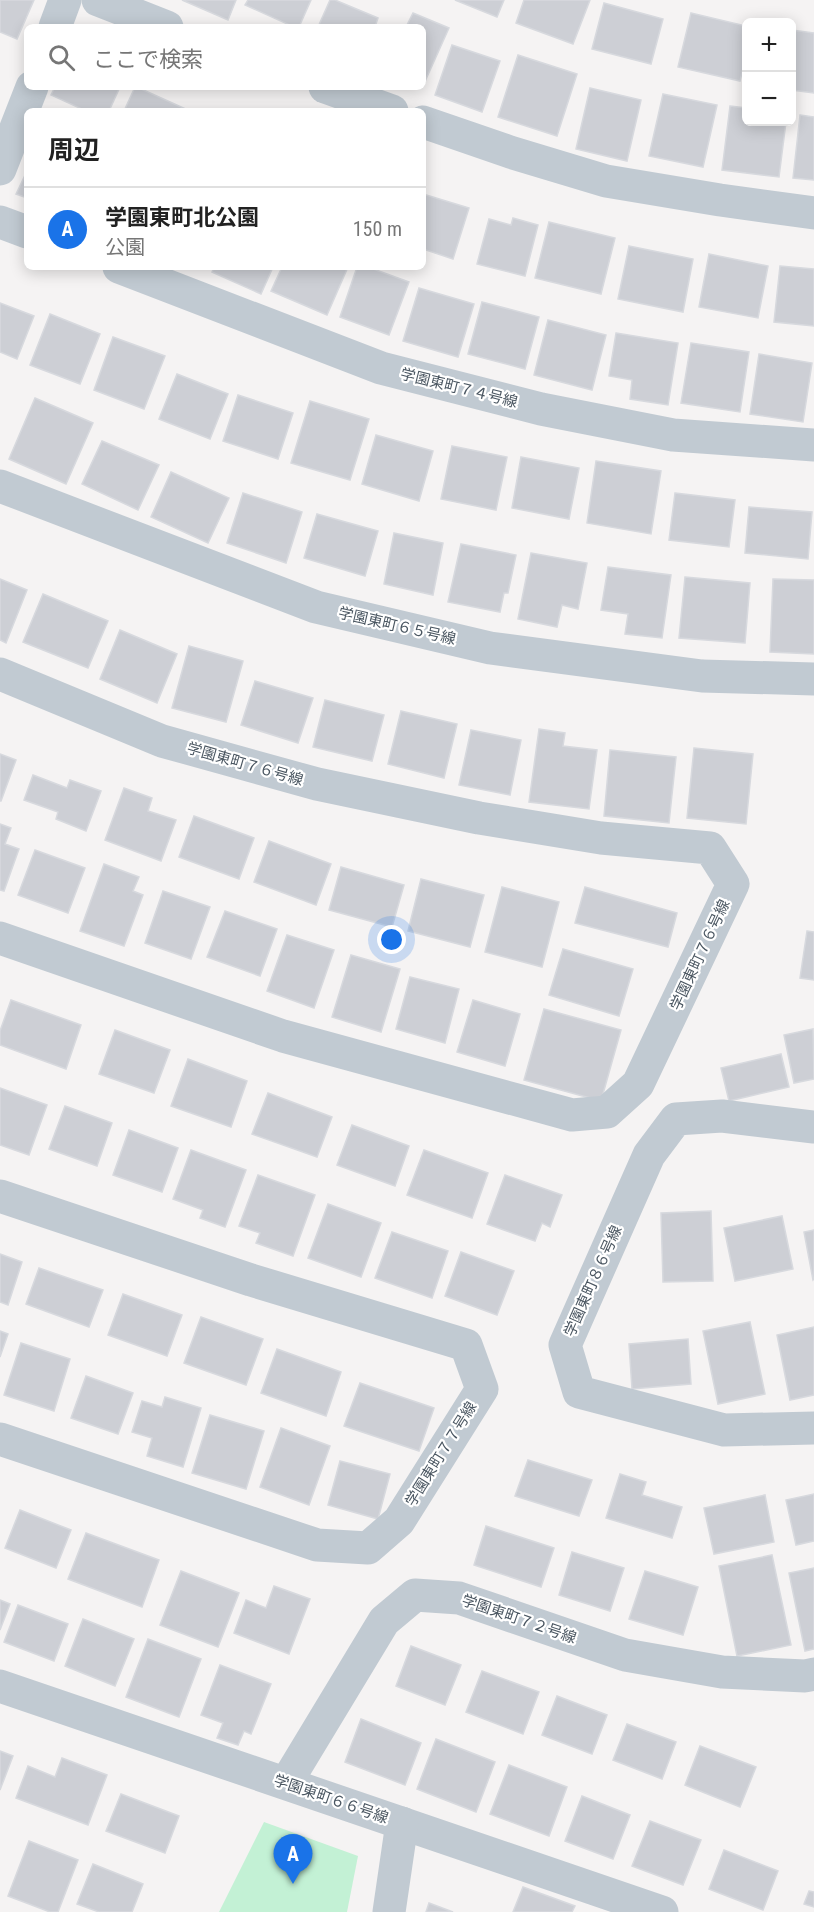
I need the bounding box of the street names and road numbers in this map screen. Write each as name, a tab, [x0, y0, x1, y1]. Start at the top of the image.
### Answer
street label: 学園東町７４号線	[399, 365, 519, 411]
street label: 学園東町６５号線	[337, 604, 457, 648]
street label: 学園東町７６号線	[185, 739, 305, 789]
street label: 学園東町７６号線	[666, 897, 734, 1013]
street label: 学園東町８６号線	[560, 1223, 626, 1339]
street label: 学園東町７７号線	[402, 1398, 480, 1510]
street label: 学園東町７２号線	[459, 1591, 579, 1647]
street label: 学園東町６６号線	[271, 1771, 391, 1827]

